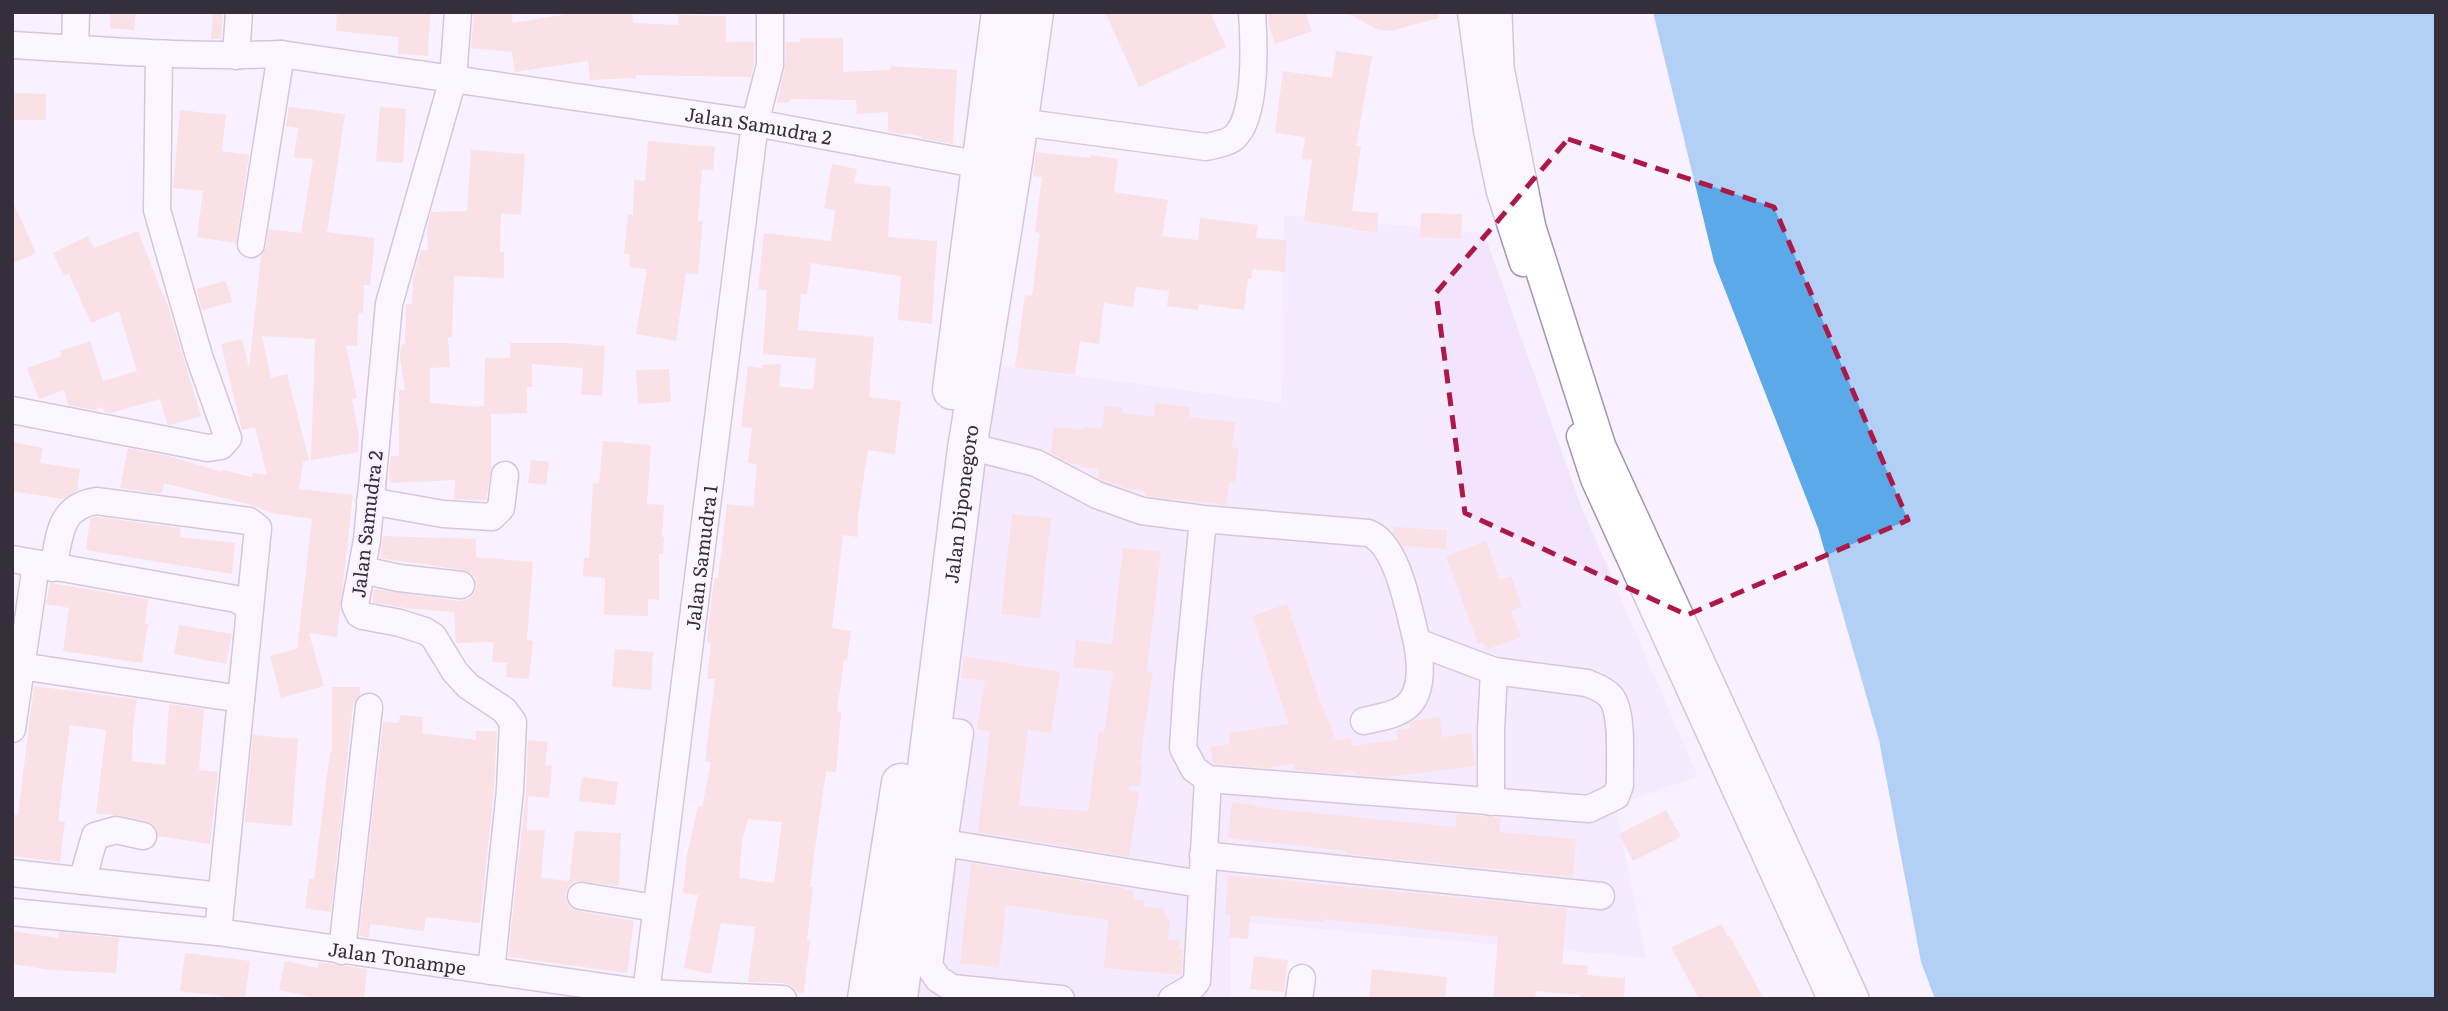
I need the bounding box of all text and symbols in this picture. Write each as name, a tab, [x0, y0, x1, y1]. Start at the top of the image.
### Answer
street label: Jalan Samudra 2	[683, 99, 834, 151]
street label: Jalan Diponegoro	[936, 422, 985, 585]
street label: Jalan Samudra 2	[343, 449, 389, 599]
street label: Jalan Samudra 1	[678, 483, 724, 632]
street label: Jalan Tonampe	[326, 934, 468, 981]

